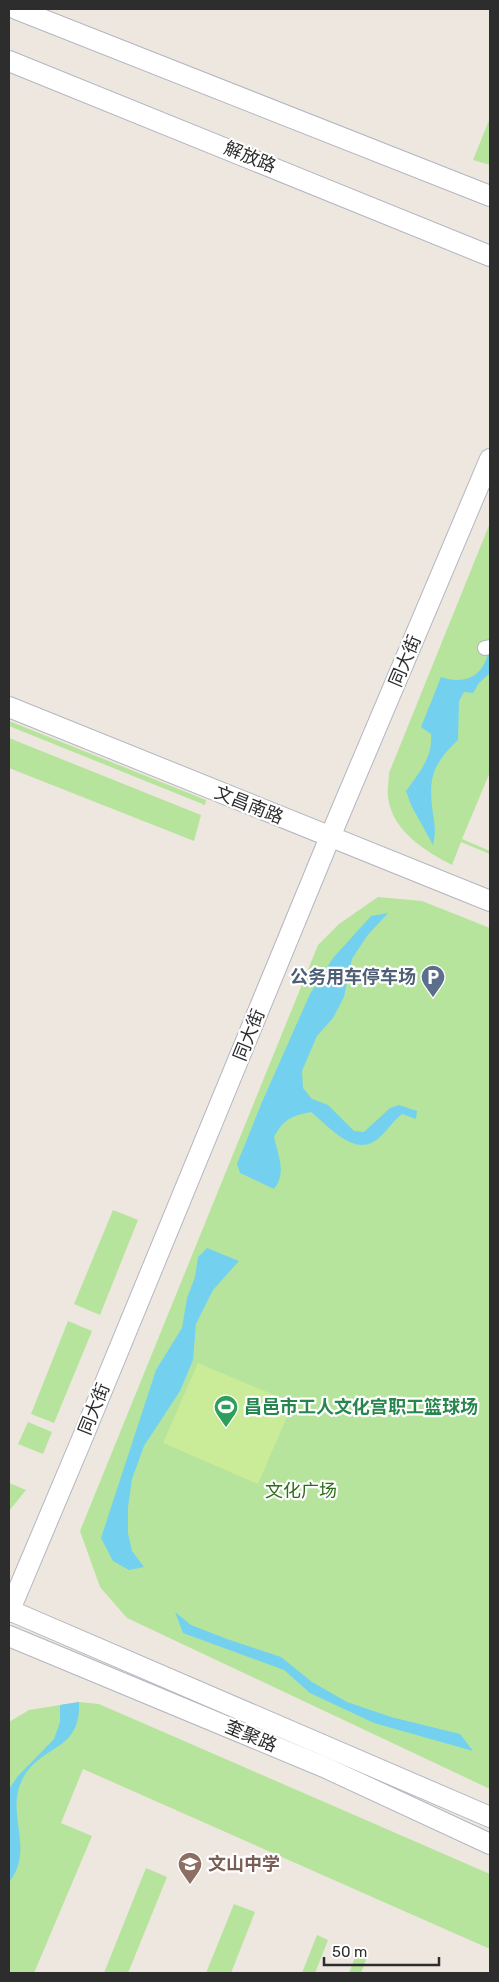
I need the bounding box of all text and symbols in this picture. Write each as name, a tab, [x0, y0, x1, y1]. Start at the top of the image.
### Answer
street label: 解放路	[221, 137, 279, 177]
street label: 同大街	[384, 632, 426, 690]
street label: 文昌南路	[212, 781, 286, 829]
parking icon: 公务用车停车场	[420, 964, 446, 998]
place label: 公务用车停车场	[290, 966, 416, 988]
street label: 同大街	[229, 1006, 269, 1064]
street label: 同大街	[74, 1380, 114, 1438]
sports icon: 昌邑市工人文化宫职工篮球场	[213, 1394, 239, 1428]
place label: 昌邑市工人文化宫职工篮球场	[244, 1396, 478, 1418]
park label: 文化广场	[265, 1480, 337, 1502]
street label: 奎聚路	[222, 1715, 280, 1757]
school or university icon: 文山中学	[177, 1851, 203, 1885]
place label: 文山中学	[208, 1853, 280, 1875]
scale bar	[324, 1934, 439, 1966]
text: 50 m	[332, 1943, 367, 1961]

